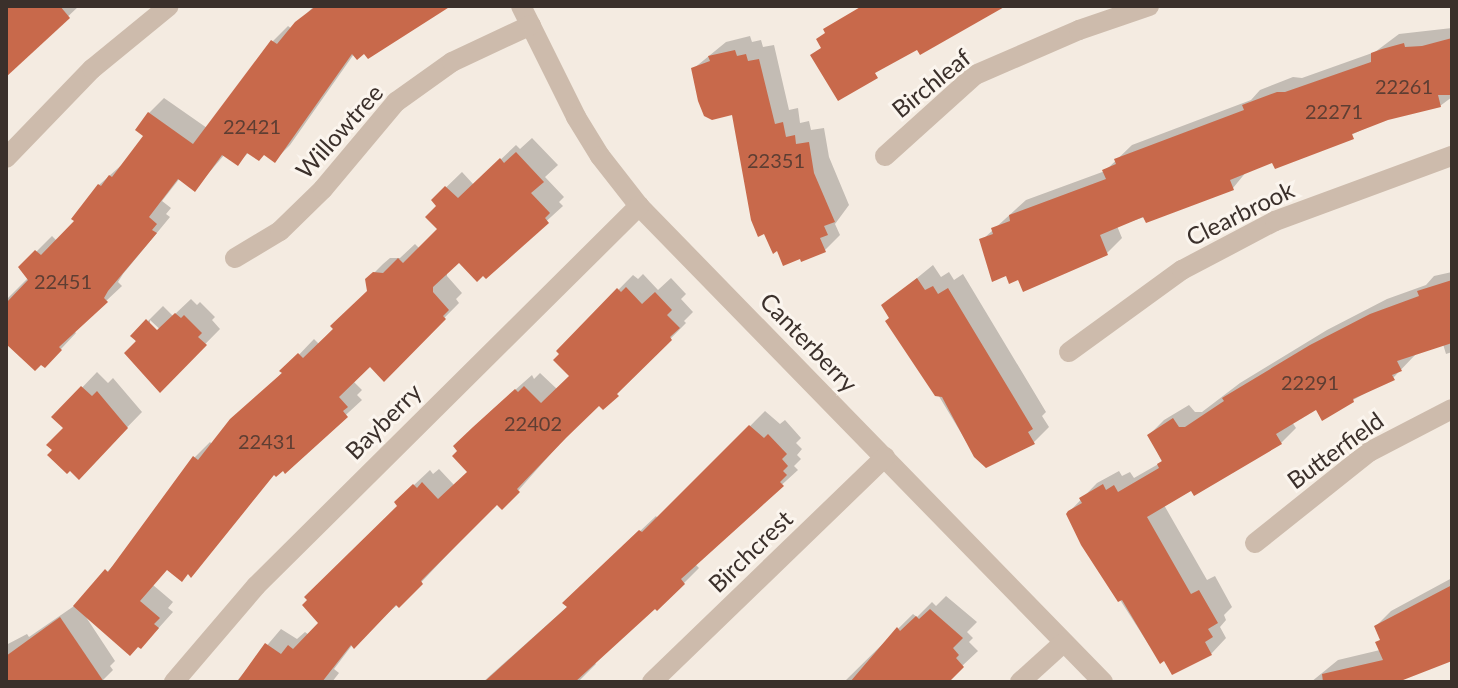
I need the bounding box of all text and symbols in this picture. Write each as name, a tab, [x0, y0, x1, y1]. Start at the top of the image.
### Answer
street label: Birchleaf	[886, 43, 976, 123]
house number: 22261	[1375, 74, 1433, 98]
street label: Willowtree	[289, 78, 389, 184]
house number: 22271	[1305, 99, 1363, 123]
house number: 22421	[223, 114, 281, 138]
house number: 22351	[747, 148, 805, 172]
street label: Clearbrook	[1182, 175, 1298, 251]
house number: 22451	[34, 269, 92, 293]
street label: Canterberry	[754, 286, 864, 398]
house number: 22291	[1281, 370, 1339, 394]
street label: Bayberry	[339, 377, 427, 465]
street label: Butterfield	[1281, 405, 1389, 495]
house number: 22402	[504, 411, 562, 435]
house number: 22431	[238, 429, 296, 453]
street label: Birchcrest	[702, 504, 798, 598]

